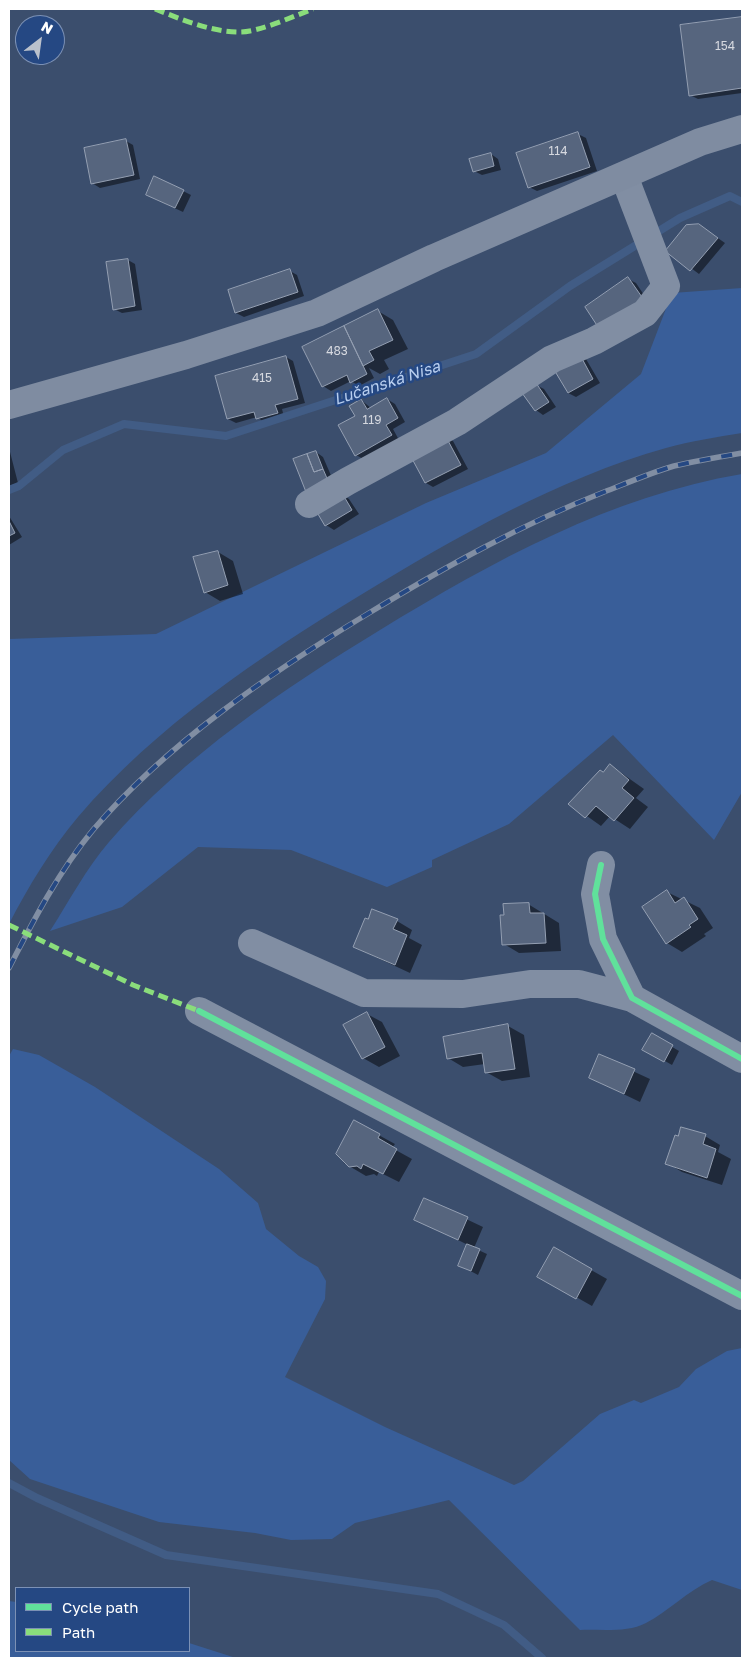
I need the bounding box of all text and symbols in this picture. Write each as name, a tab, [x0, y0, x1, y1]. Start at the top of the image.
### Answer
north arrow	[15, 15, 65, 65]
text: N	[38, 17, 56, 37]
house number: 154	[715, 39, 735, 53]
house number: 114	[549, 144, 567, 158]
house number: 483	[326, 344, 348, 358]
water label: Lučanská Nisa	[332, 357, 442, 409]
house number: 415	[252, 371, 272, 385]
house number: 119	[363, 413, 381, 427]
legend	[15, 1587, 190, 1652]
text: Cycle path	[62, 1598, 138, 1616]
text: Path	[62, 1623, 95, 1641]

